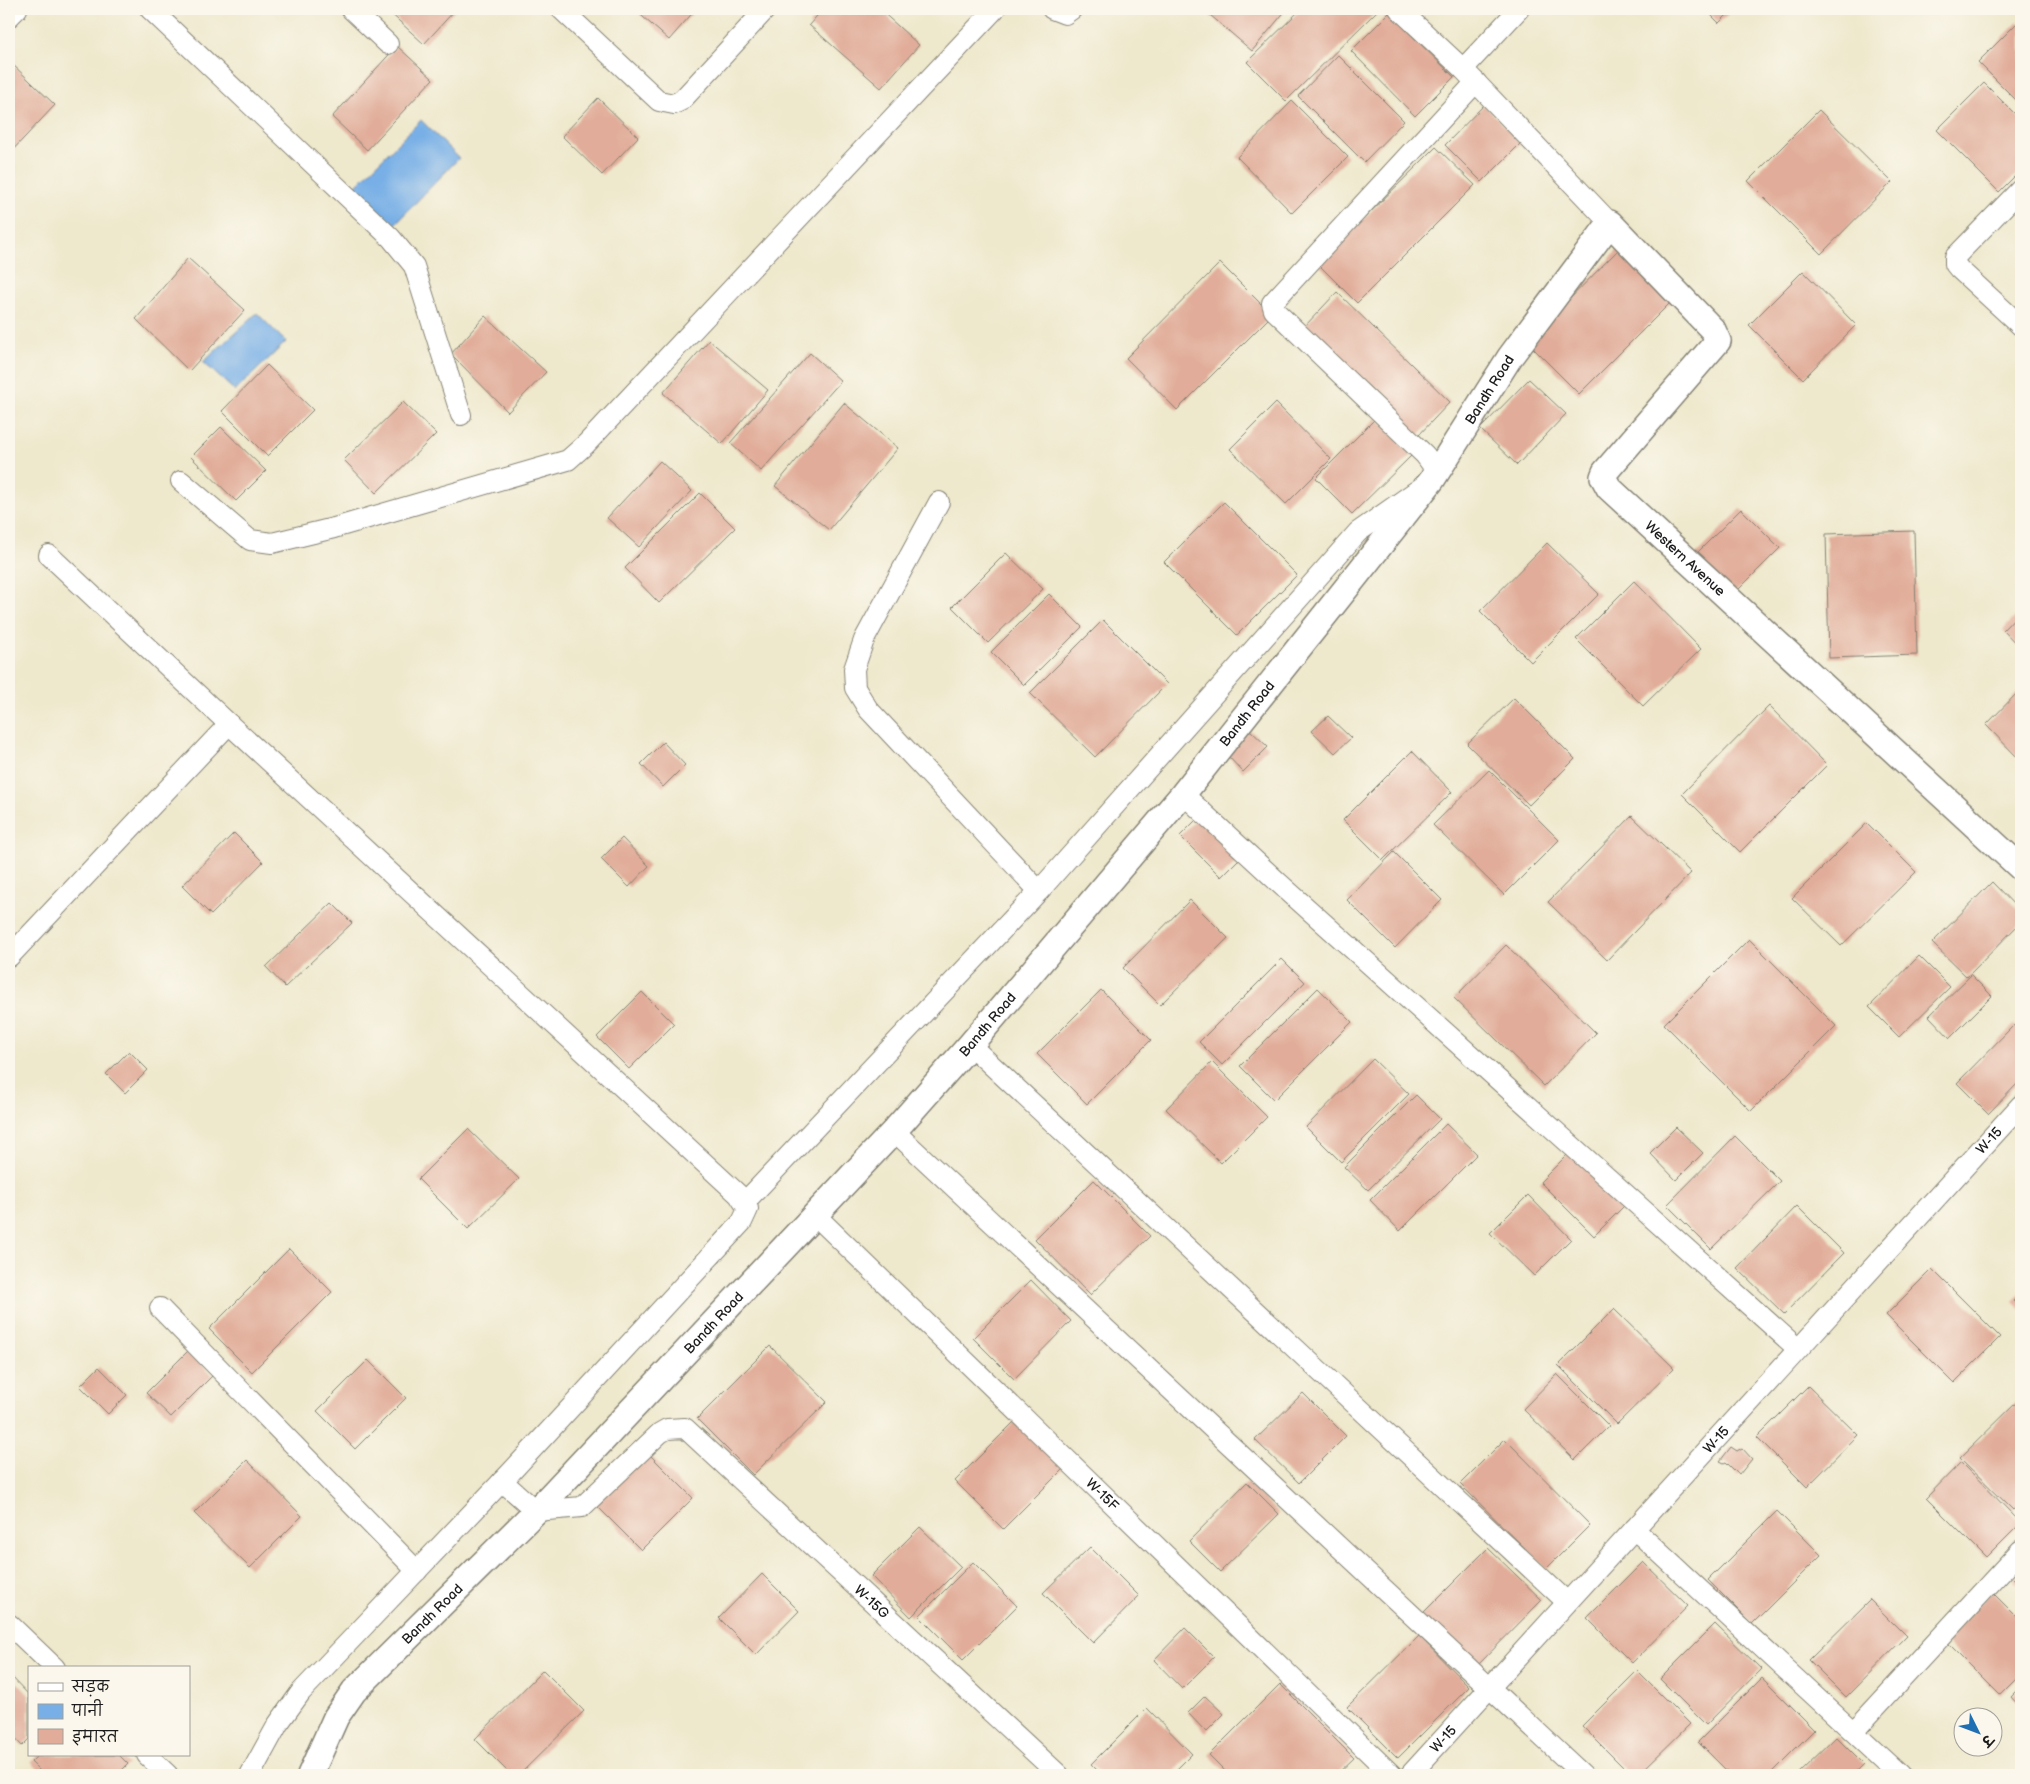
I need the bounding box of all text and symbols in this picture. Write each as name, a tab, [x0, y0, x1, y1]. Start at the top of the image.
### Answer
street label: Bandh Road	[1461, 352, 1518, 428]
street label: Western Avenue	[1641, 517, 1729, 600]
street label: Bandh Road	[1216, 678, 1278, 750]
street label: Bandh Road	[956, 989, 1020, 1060]
street label: W-15	[1972, 1123, 2006, 1158]
street label: Bandh Road	[681, 1288, 747, 1357]
street label: W-15	[1700, 1423, 1733, 1457]
street label: W-15F	[1082, 1475, 1123, 1515]
street label: Bandh Road	[398, 1580, 466, 1648]
street label: W-15G	[851, 1581, 893, 1622]
legend	[28, 1666, 190, 1756]
text: सड़क	[71, 1678, 110, 1697]
text: पानी	[71, 1699, 104, 1721]
north arrow	[1952, 1706, 2002, 1756]
street label: W-15	[1427, 1722, 1460, 1756]
text: इमारत	[72, 1728, 119, 1747]
text: उ	[1977, 1730, 1998, 1751]

